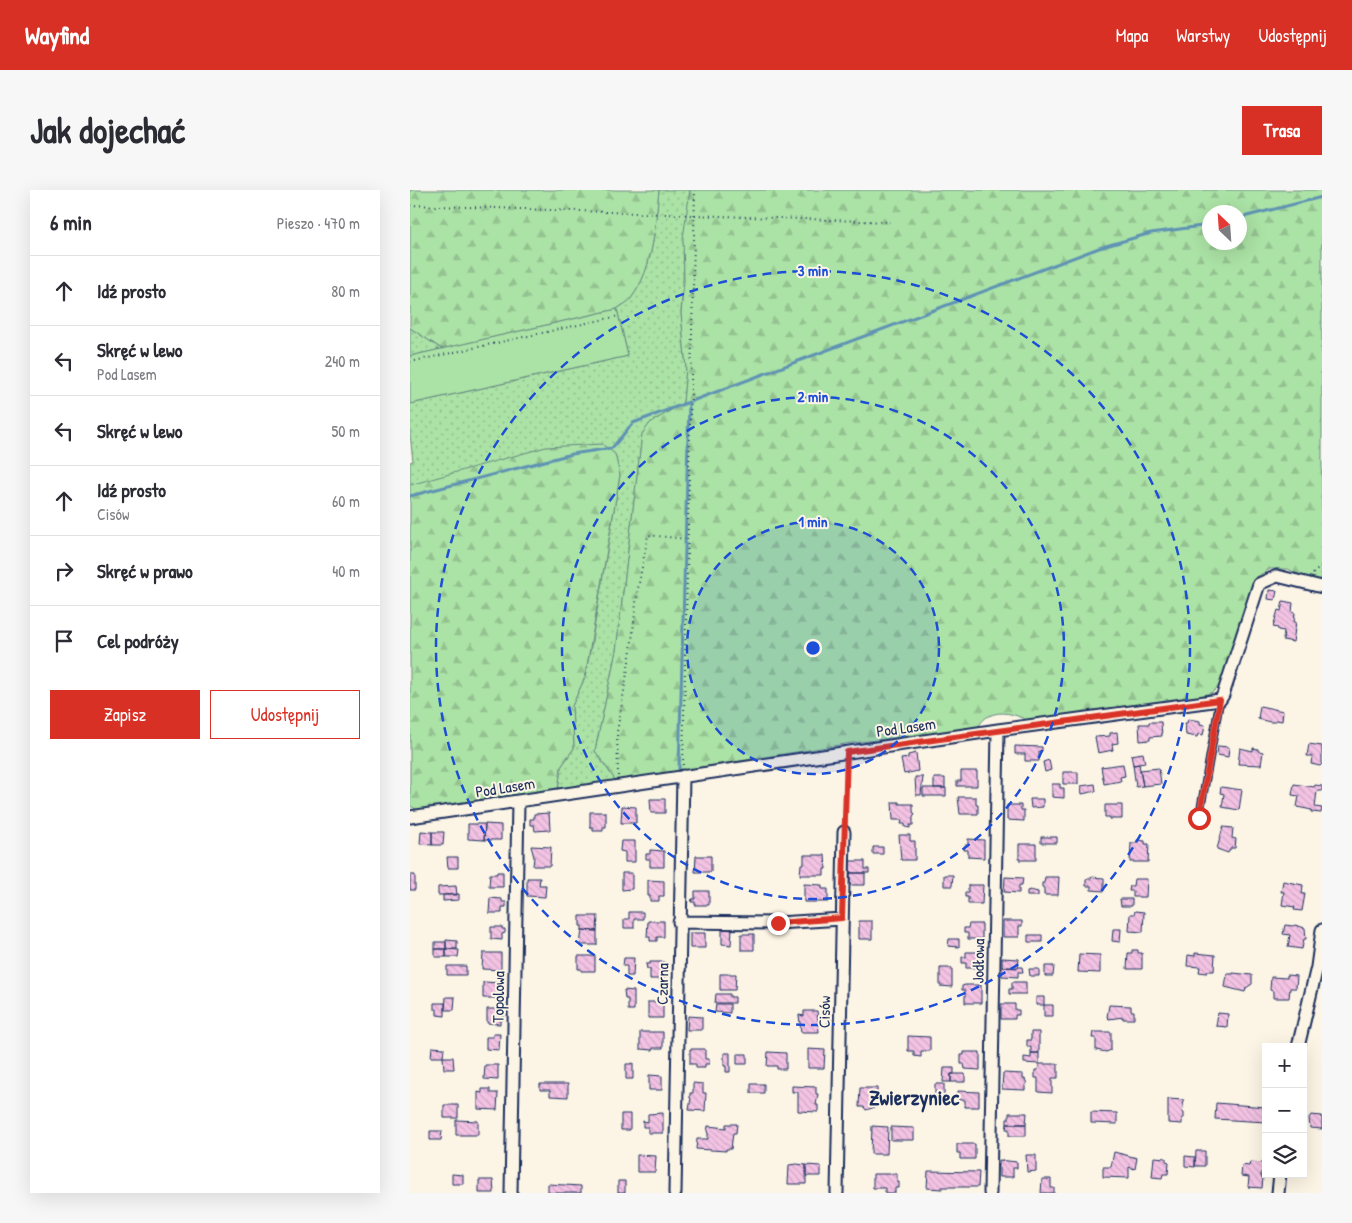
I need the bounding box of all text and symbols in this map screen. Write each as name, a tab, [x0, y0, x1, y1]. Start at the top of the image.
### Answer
text: Wayfind	[25, 19, 89, 51]
text: Mapa	[1116, 23, 1148, 48]
text: Warstwy	[1176, 23, 1230, 48]
text: Udostępnij	[1258, 23, 1327, 48]
button: Trasa	[1242, 106, 1322, 155]
text: Jak dojechać	[30, 107, 185, 154]
north arrow	[1202, 205, 1247, 250]
text: 6 min	[50, 208, 92, 237]
text: Pieszo · 470 m	[277, 212, 360, 234]
text: 3 min	[798, 260, 828, 281]
icon: ahead	[50, 277, 78, 305]
text: Idź prosto	[97, 278, 166, 304]
text: 80 m	[331, 280, 360, 302]
text: Skręć w lewo	[97, 337, 182, 363]
icon: left	[50, 347, 78, 375]
text: 240 m	[325, 350, 360, 372]
text: Pod Lasem	[97, 363, 157, 385]
text: 2 min	[798, 386, 829, 407]
icon: left	[50, 417, 78, 445]
text: Skręć w lewo	[97, 418, 182, 444]
text: 50 m	[332, 420, 360, 442]
text: Idź prosto	[97, 477, 166, 503]
icon: ahead	[50, 487, 78, 515]
text: 60 m	[332, 490, 360, 512]
text: Cisów	[97, 503, 129, 525]
text: 1 min	[798, 511, 828, 532]
icon: right	[50, 557, 78, 585]
text: Skręć w prawo	[97, 558, 193, 584]
text: 40 m	[332, 560, 360, 582]
icon: arrive	[50, 627, 78, 655]
text: Cel podróży	[97, 628, 179, 654]
centre of rings	[804, 639, 822, 657]
button: Zapisz	[50, 690, 200, 739]
button: Udostępnij	[210, 690, 360, 739]
street label: Pod Lasem	[875, 712, 937, 742]
street label: Pod Lasem	[474, 771, 536, 803]
route start	[1188, 807, 1211, 830]
route end	[767, 912, 790, 935]
street label: Jodłowa	[967, 938, 989, 984]
street label: Czarna	[651, 963, 673, 1005]
street label: Topolowa	[487, 971, 509, 1023]
street label: Cisów	[813, 996, 835, 1028]
map controls	[1262, 1043, 1307, 1178]
button: +	[1262, 1043, 1307, 1088]
district label: Zwierzyniec	[869, 1083, 960, 1113]
button: −	[1262, 1088, 1307, 1133]
button: layers	[1262, 1133, 1307, 1178]

